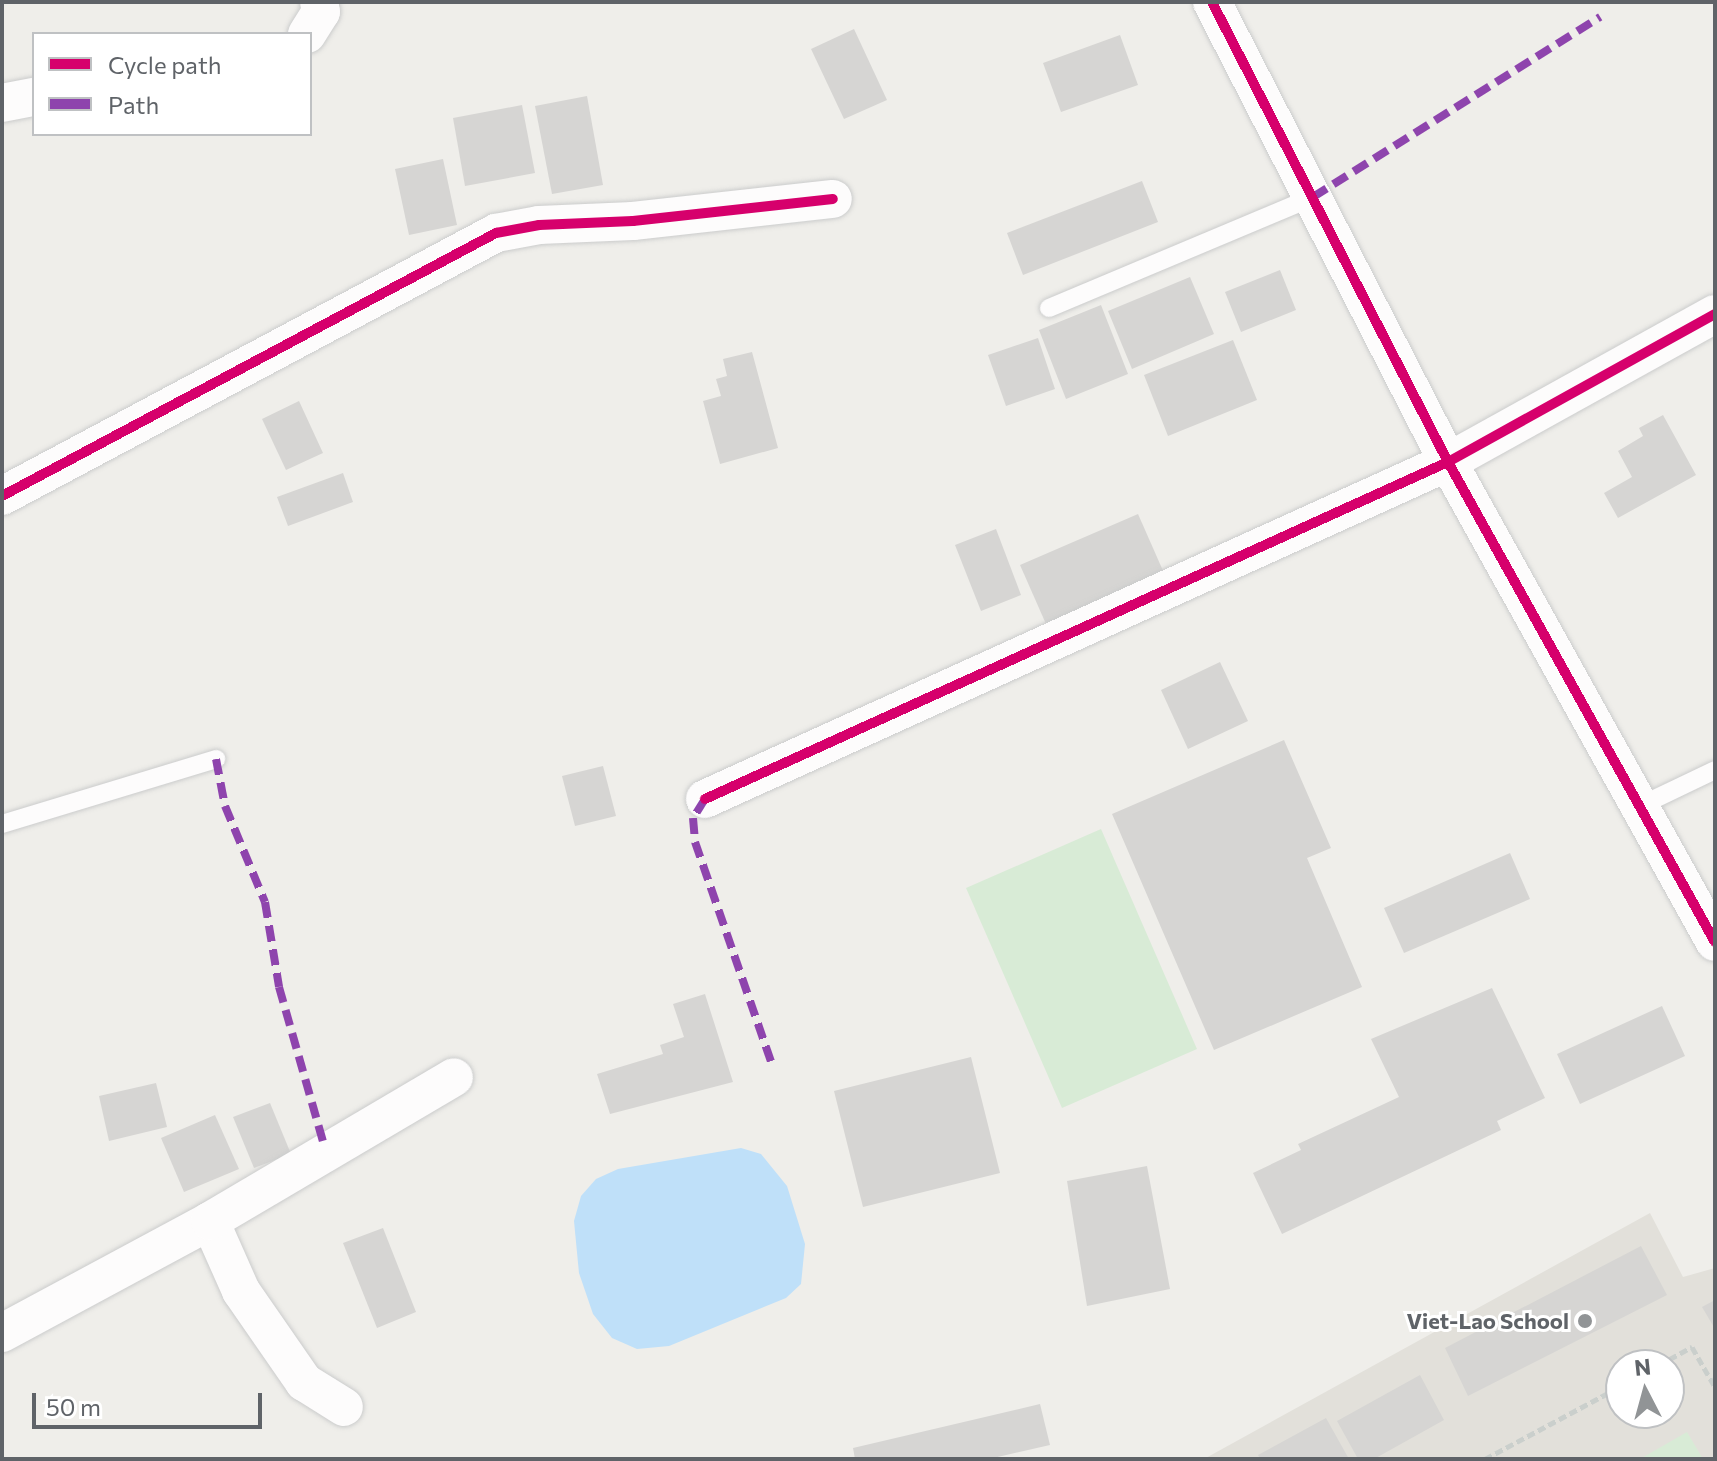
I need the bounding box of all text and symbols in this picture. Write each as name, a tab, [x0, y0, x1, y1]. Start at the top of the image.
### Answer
legend	[32, 32, 312, 136]
text: Cycle path	[108, 50, 222, 79]
text: Path	[108, 90, 159, 119]
place label: Viet-Lao School	[1406, 1308, 1569, 1334]
marker: Viet-Lao School	[1576, 1312, 1594, 1330]
north arrow	[1605, 1349, 1685, 1429]
text: N	[1633, 1352, 1652, 1381]
scale bar	[36, 1377, 266, 1427]
text: 50 m	[46, 1392, 101, 1421]

